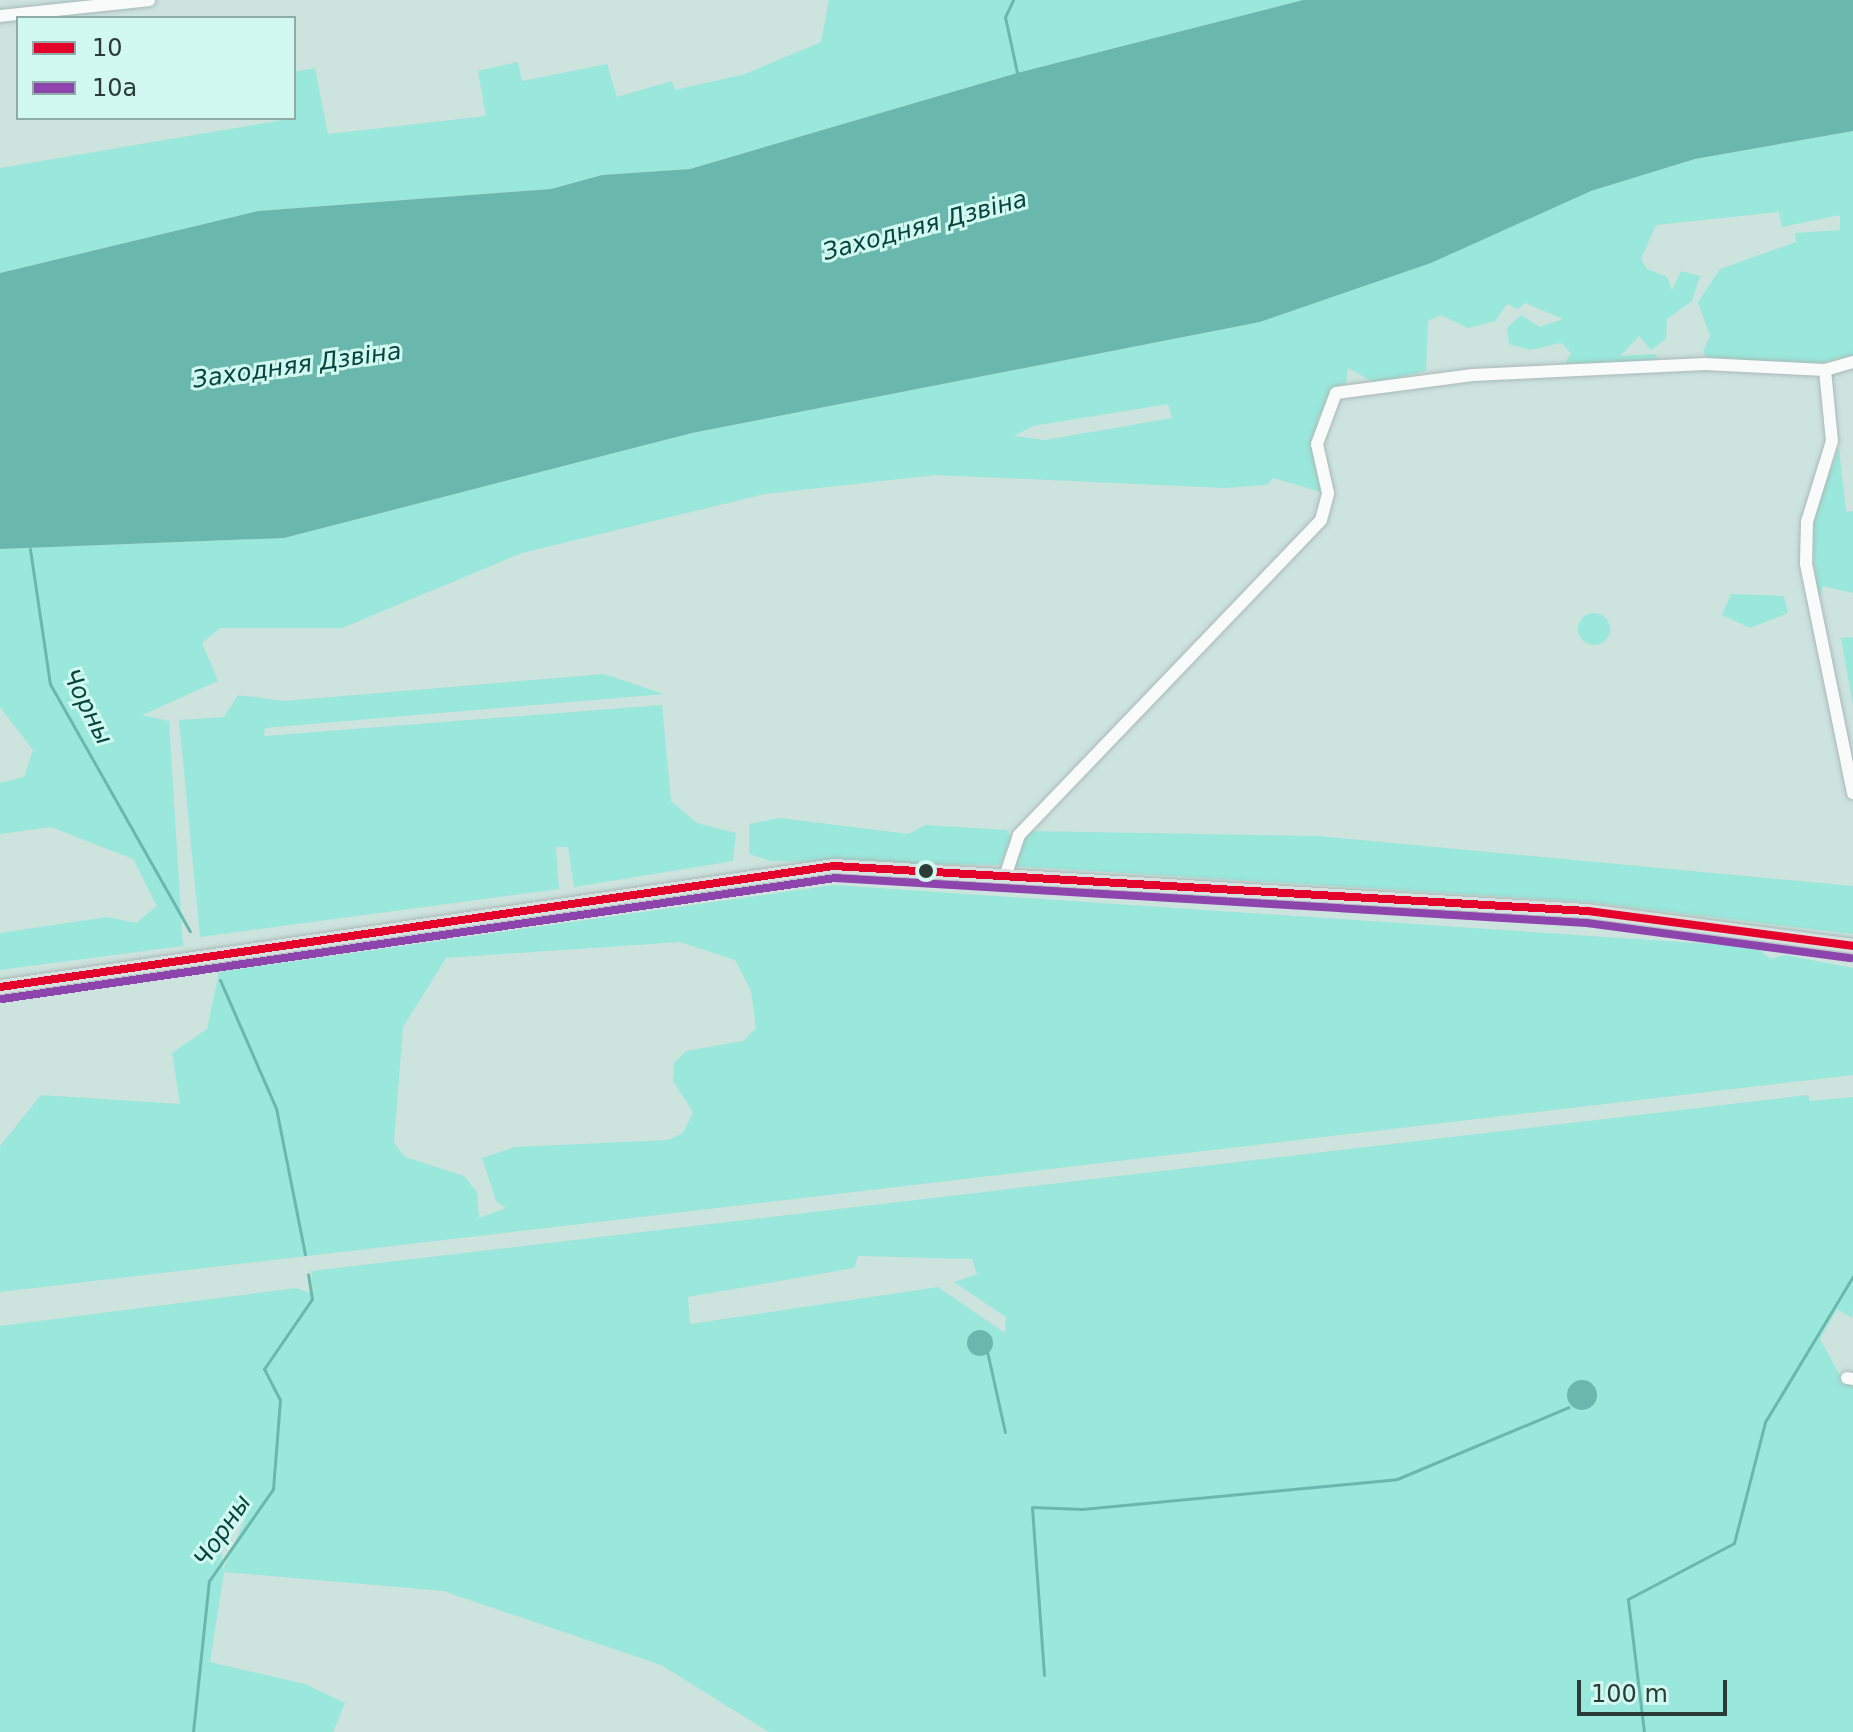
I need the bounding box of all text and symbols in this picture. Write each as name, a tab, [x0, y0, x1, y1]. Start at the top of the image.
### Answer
legend	[16, 16, 296, 120]
text: 10	[92, 34, 123, 62]
text: 10а	[92, 74, 137, 102]
water label: Заходняя Дзвіна	[820, 185, 1030, 267]
water label: Заходняя Дзвіна	[191, 337, 403, 395]
water label: Чорны	[56, 664, 118, 750]
unlabelled marker	[918, 863, 934, 879]
water label: Чорны	[188, 1489, 258, 1573]
scale bar	[1581, 1664, 1731, 1714]
text: 100 m	[1591, 1680, 1668, 1708]

